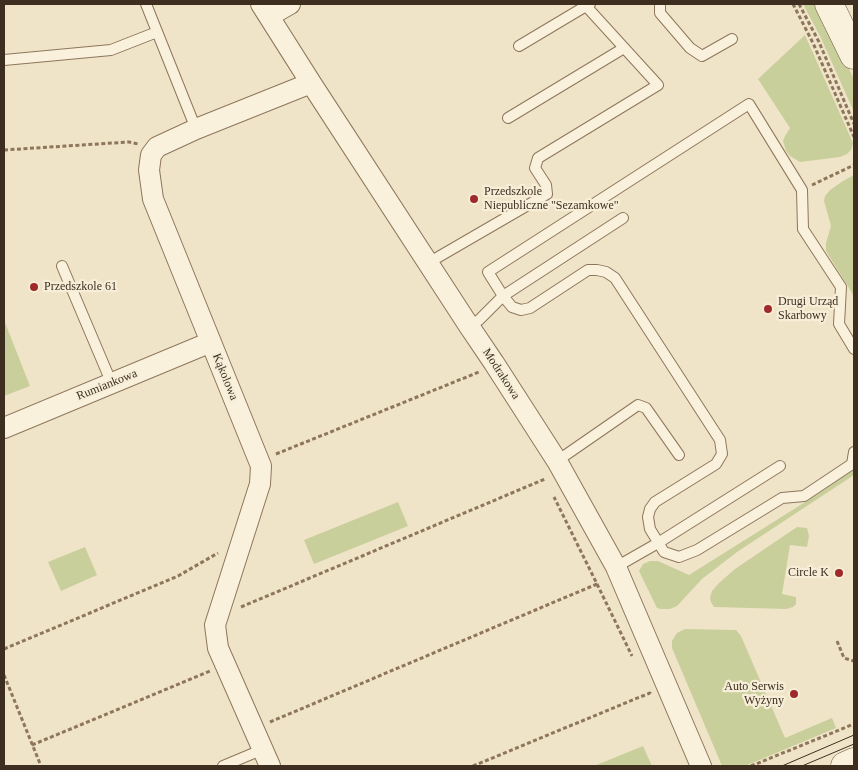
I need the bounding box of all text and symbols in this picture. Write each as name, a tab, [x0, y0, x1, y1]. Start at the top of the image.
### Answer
place label: Przedszkole Niepubliczne "Sezamkowe"	[484, 185, 619, 213]
marker: Przedszkole Niepubliczne "Sezamkowe"	[468, 193, 480, 205]
place label: Przedszkole 61	[44, 280, 117, 294]
marker: Przedszkole 61	[28, 281, 40, 293]
place label: Drugi Urząd Skarbowy	[778, 295, 838, 323]
marker: Drugi Urząd Skarbowy	[762, 303, 774, 315]
street label: Modrakowa	[479, 346, 523, 402]
street label: Kąkolowa	[209, 351, 241, 403]
street label: Rumiankowa	[75, 366, 139, 404]
place label: Circle K	[788, 566, 829, 580]
marker: Circle K	[833, 567, 845, 579]
place label: Auto Serwis Wyżyny	[724, 680, 784, 708]
marker: Auto Serwis Wyżyny	[788, 688, 800, 700]

